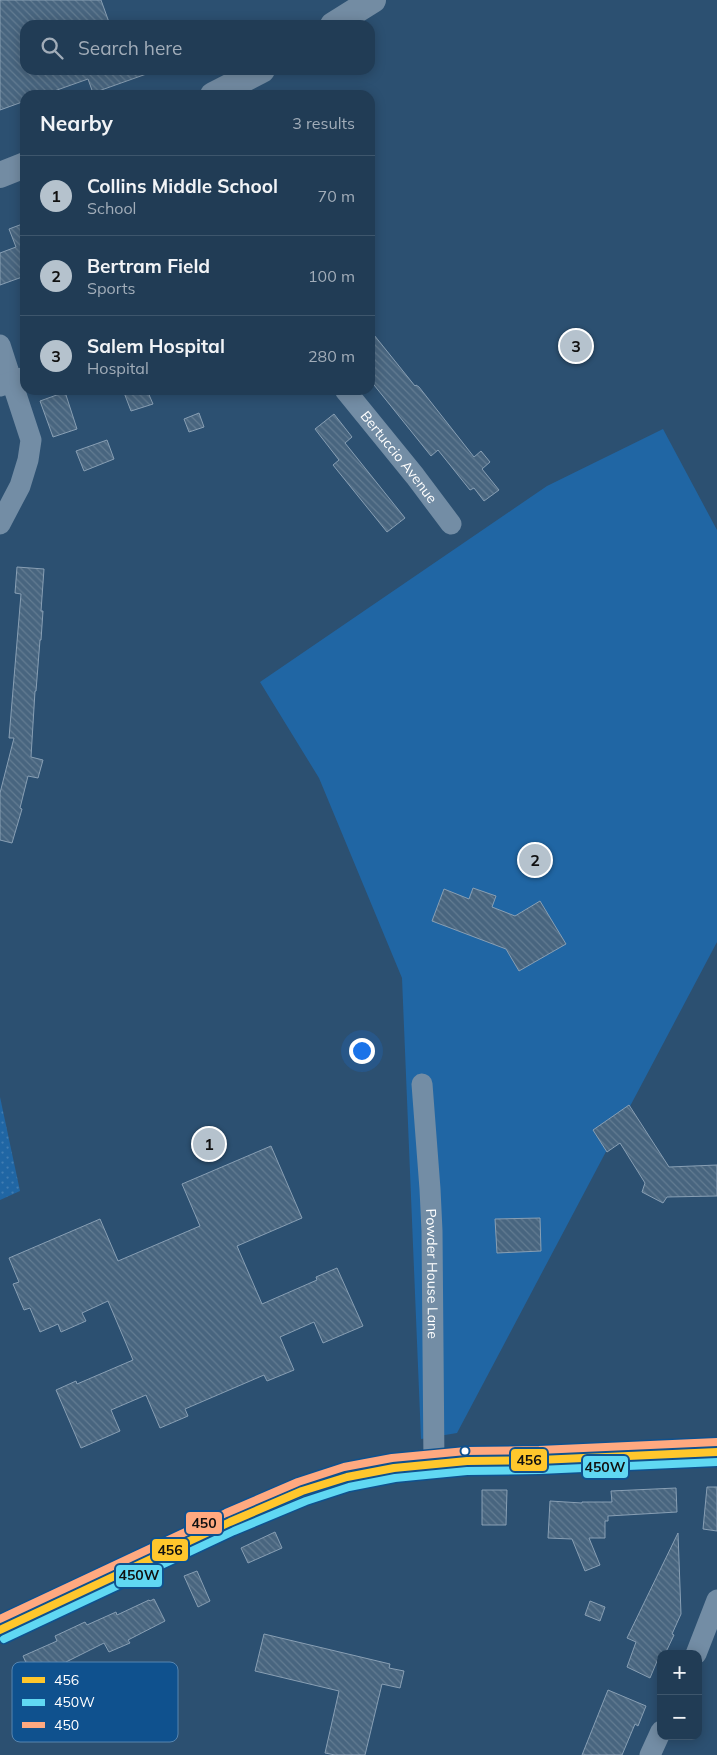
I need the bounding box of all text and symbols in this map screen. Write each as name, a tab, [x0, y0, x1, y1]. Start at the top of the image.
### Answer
search box	[20, 20, 375, 75]
icon: search	[38, 34, 66, 62]
text: Search here	[78, 36, 182, 60]
text: Nearby	[40, 110, 113, 136]
text: 3 results	[292, 113, 355, 133]
text: Collins Middle School	[87, 174, 278, 198]
text: 1	[51, 186, 61, 206]
text: 70 m	[318, 186, 355, 206]
text: School	[87, 198, 136, 218]
text: Bertram Field	[87, 254, 210, 278]
text: 2	[51, 266, 61, 286]
text: 100 m	[308, 266, 355, 286]
text: Sports	[87, 278, 135, 298]
pin: 3	[560, 327, 592, 365]
text: Salem Hospital	[87, 334, 225, 358]
text: 3	[51, 346, 61, 366]
text: 280 m	[308, 346, 355, 366]
text: Hospital	[87, 358, 149, 378]
street label: Bertuccio Avenue	[357, 407, 441, 507]
pin: 2	[519, 841, 551, 879]
your location	[349, 1038, 375, 1064]
pin: 1	[193, 1125, 225, 1163]
street label: Powder House Lane	[422, 1208, 442, 1339]
unlabelled marker	[460, 1446, 470, 1456]
line badge: 456	[510, 1448, 548, 1472]
text: 456	[516, 1451, 542, 1469]
line badge: 450W	[582, 1455, 629, 1479]
text: 450W	[585, 1458, 626, 1476]
line badge: 450	[185, 1511, 223, 1535]
text: 450	[191, 1514, 217, 1532]
line badge: 456	[151, 1538, 189, 1562]
text: 456	[157, 1541, 183, 1559]
line badge: 450W	[115, 1564, 163, 1588]
text: 450W	[119, 1566, 160, 1584]
map controls	[657, 1650, 702, 1740]
button: +	[657, 1650, 702, 1695]
legend	[12, 1662, 178, 1742]
text: 456	[54, 1671, 79, 1689]
text: 450W	[54, 1693, 95, 1711]
button: −	[657, 1695, 702, 1740]
text: 450	[54, 1716, 79, 1734]

